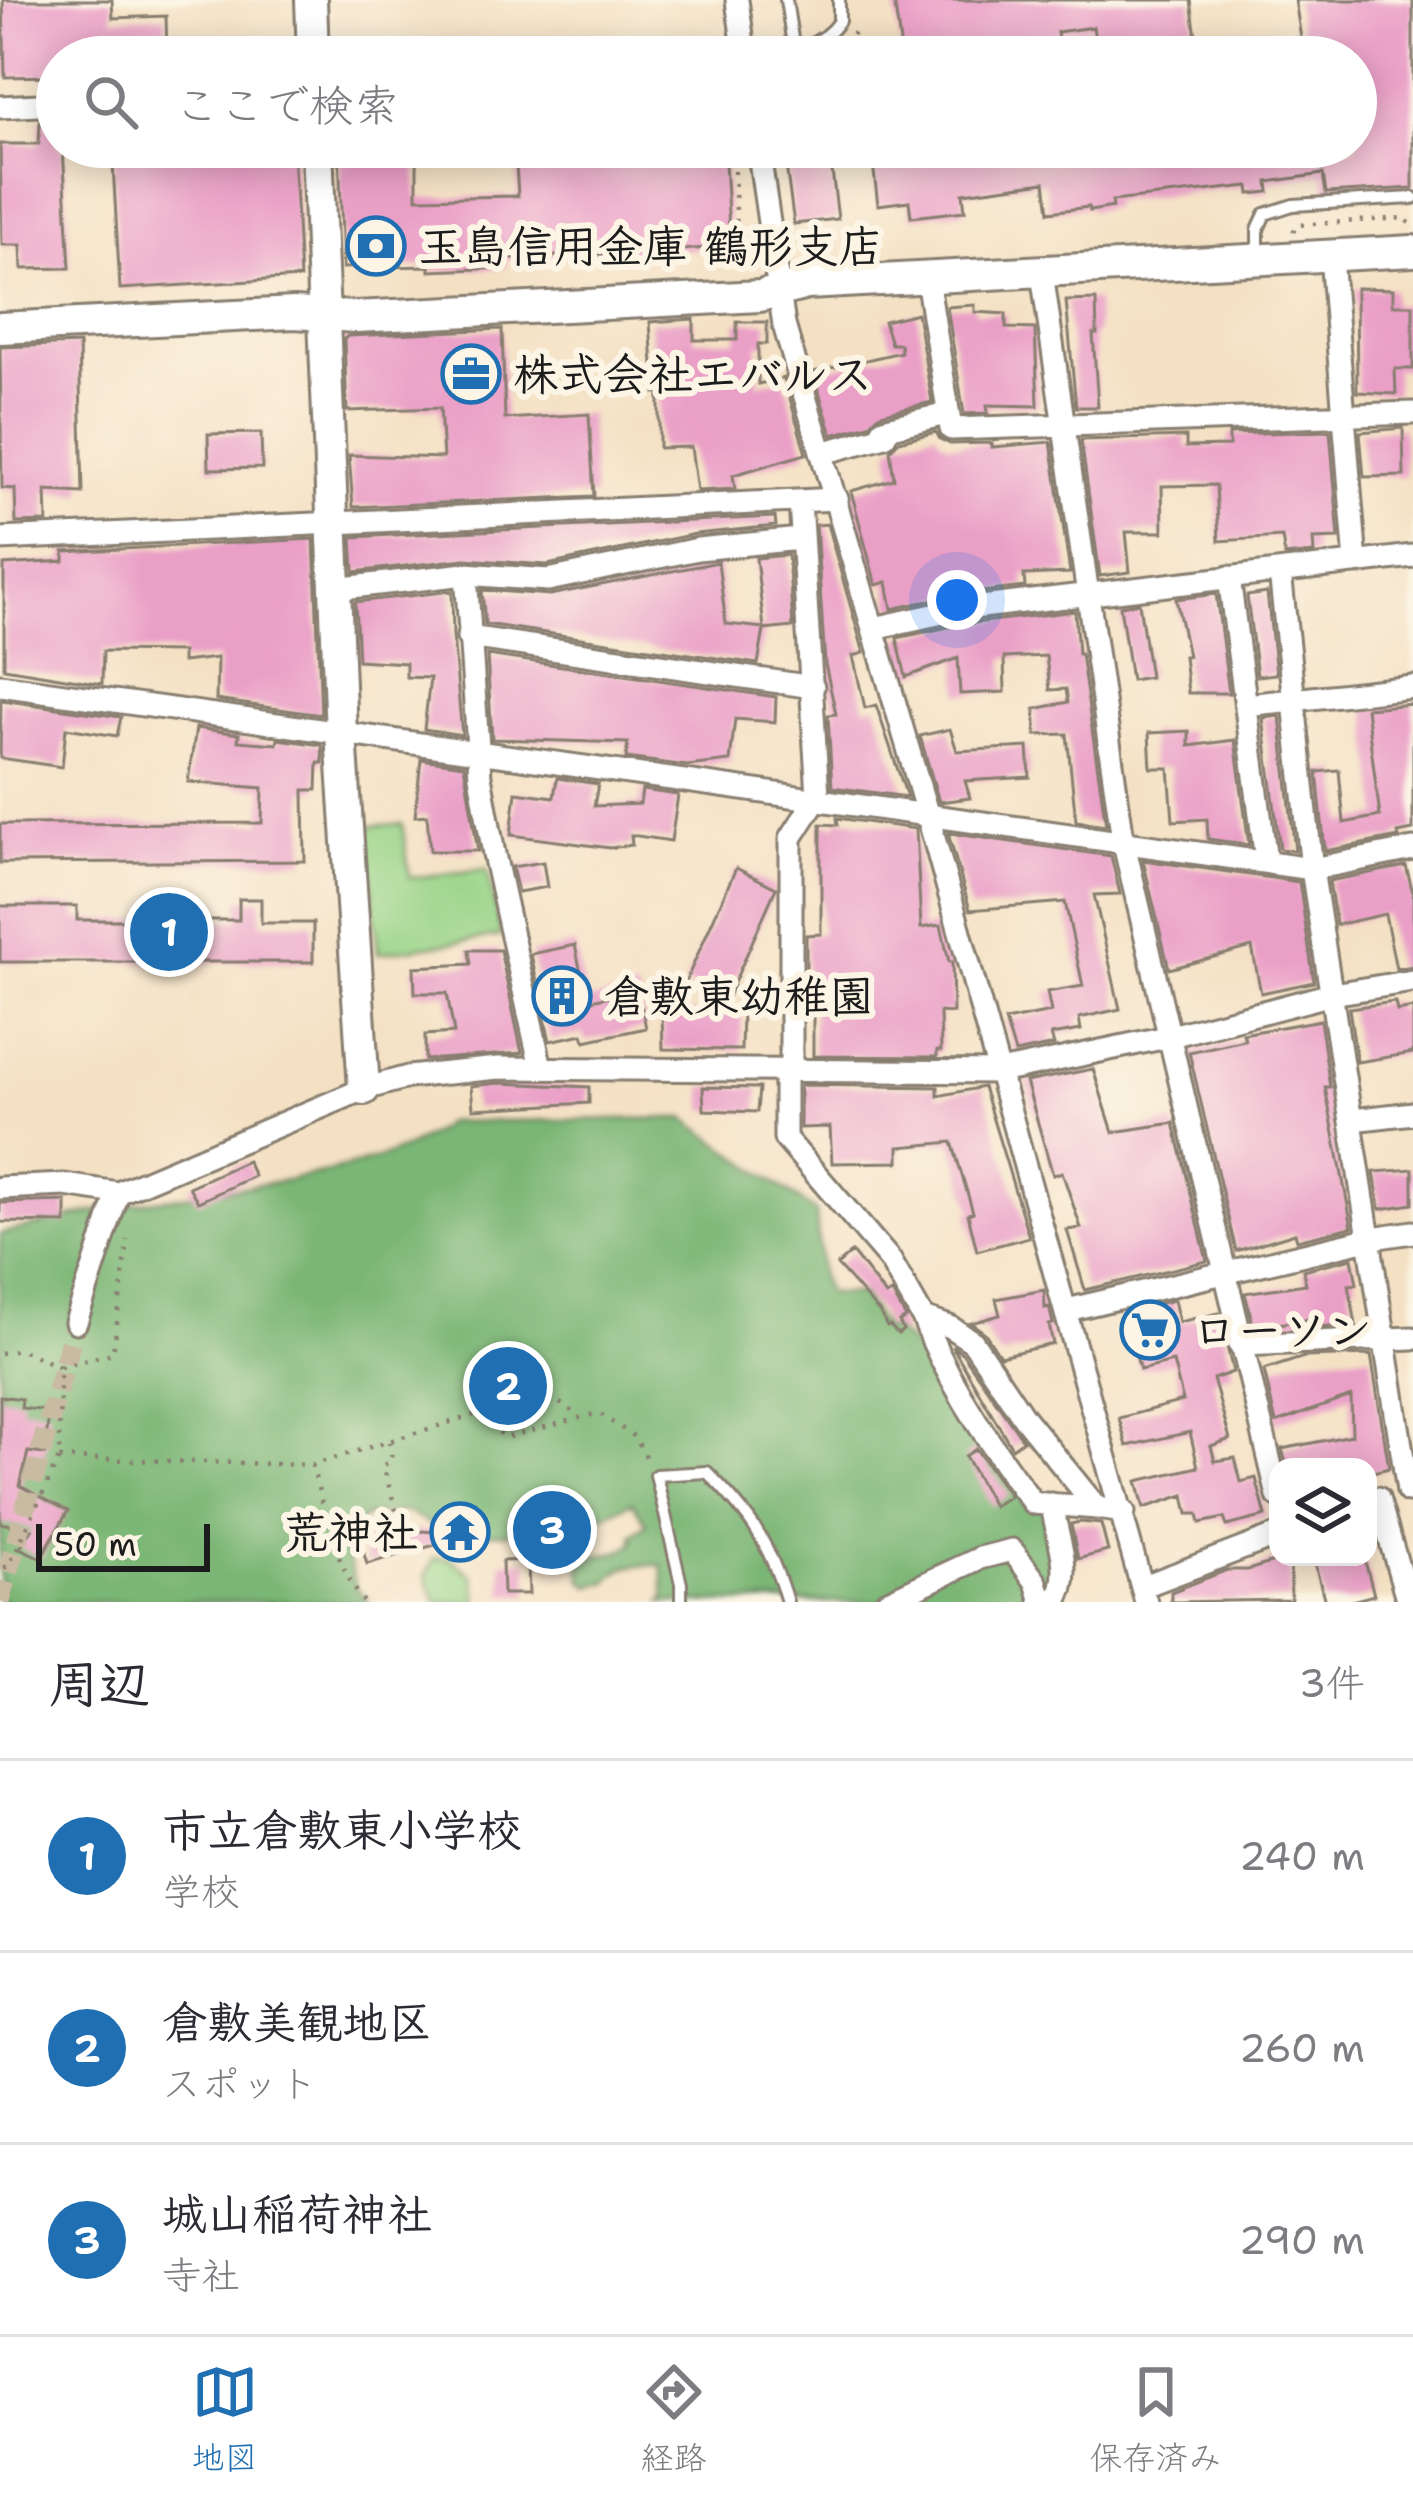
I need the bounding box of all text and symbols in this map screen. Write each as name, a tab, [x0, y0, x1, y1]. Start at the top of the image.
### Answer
search box	[36, 36, 1377, 168]
icon: search	[78, 69, 144, 135]
text: ここで検索	[174, 75, 399, 135]
bank icon: 玉島信用金庫 鶴形支店	[345, 215, 407, 277]
place label: 玉島信用金庫 鶴形支店	[418, 216, 883, 276]
office icon: 株式会社エバルス	[440, 343, 502, 405]
place label: 株式会社エバルス	[513, 344, 873, 404]
your location	[927, 570, 987, 630]
pin: 1	[130, 887, 208, 977]
building icon: 倉敷東幼稚園	[531, 965, 593, 1027]
place label: 倉敷東幼稚園	[604, 966, 874, 1026]
supermarket icon: ローソン	[1119, 1299, 1181, 1361]
place label: ローソン	[1192, 1300, 1372, 1360]
pin: 2	[469, 1341, 547, 1431]
map controls	[1269, 1458, 1377, 1566]
button: layers	[1269, 1458, 1377, 1566]
pin: 3	[513, 1485, 591, 1575]
temple icon: 荒神社	[429, 1501, 491, 1563]
place label: 荒神社	[283, 1502, 418, 1562]
scale bar	[36, 1518, 210, 1571]
text: 50 m	[54, 1522, 137, 1567]
text: 周辺	[48, 1650, 150, 1718]
text: 3件	[1299, 1657, 1365, 1709]
text: 市立倉敷東小学校	[162, 1800, 522, 1860]
text: 1	[78, 1830, 96, 1882]
text: 240 m	[1239, 1830, 1365, 1882]
text: 学校	[162, 1865, 240, 1917]
text: 倉敷美観地区	[162, 1992, 432, 2052]
text: 2	[73, 2022, 101, 2074]
text: 260 m	[1239, 2022, 1365, 2074]
text: スポット	[162, 2057, 318, 2109]
text: 城山稲荷神社	[162, 2184, 432, 2244]
text: 3	[73, 2214, 101, 2266]
text: 290 m	[1239, 2214, 1365, 2266]
text: 寺社	[162, 2249, 240, 2301]
tab: 地図	[192, 2359, 258, 2480]
tab: 経路	[641, 2359, 707, 2480]
tab: 保存済み	[1090, 2359, 1222, 2480]

